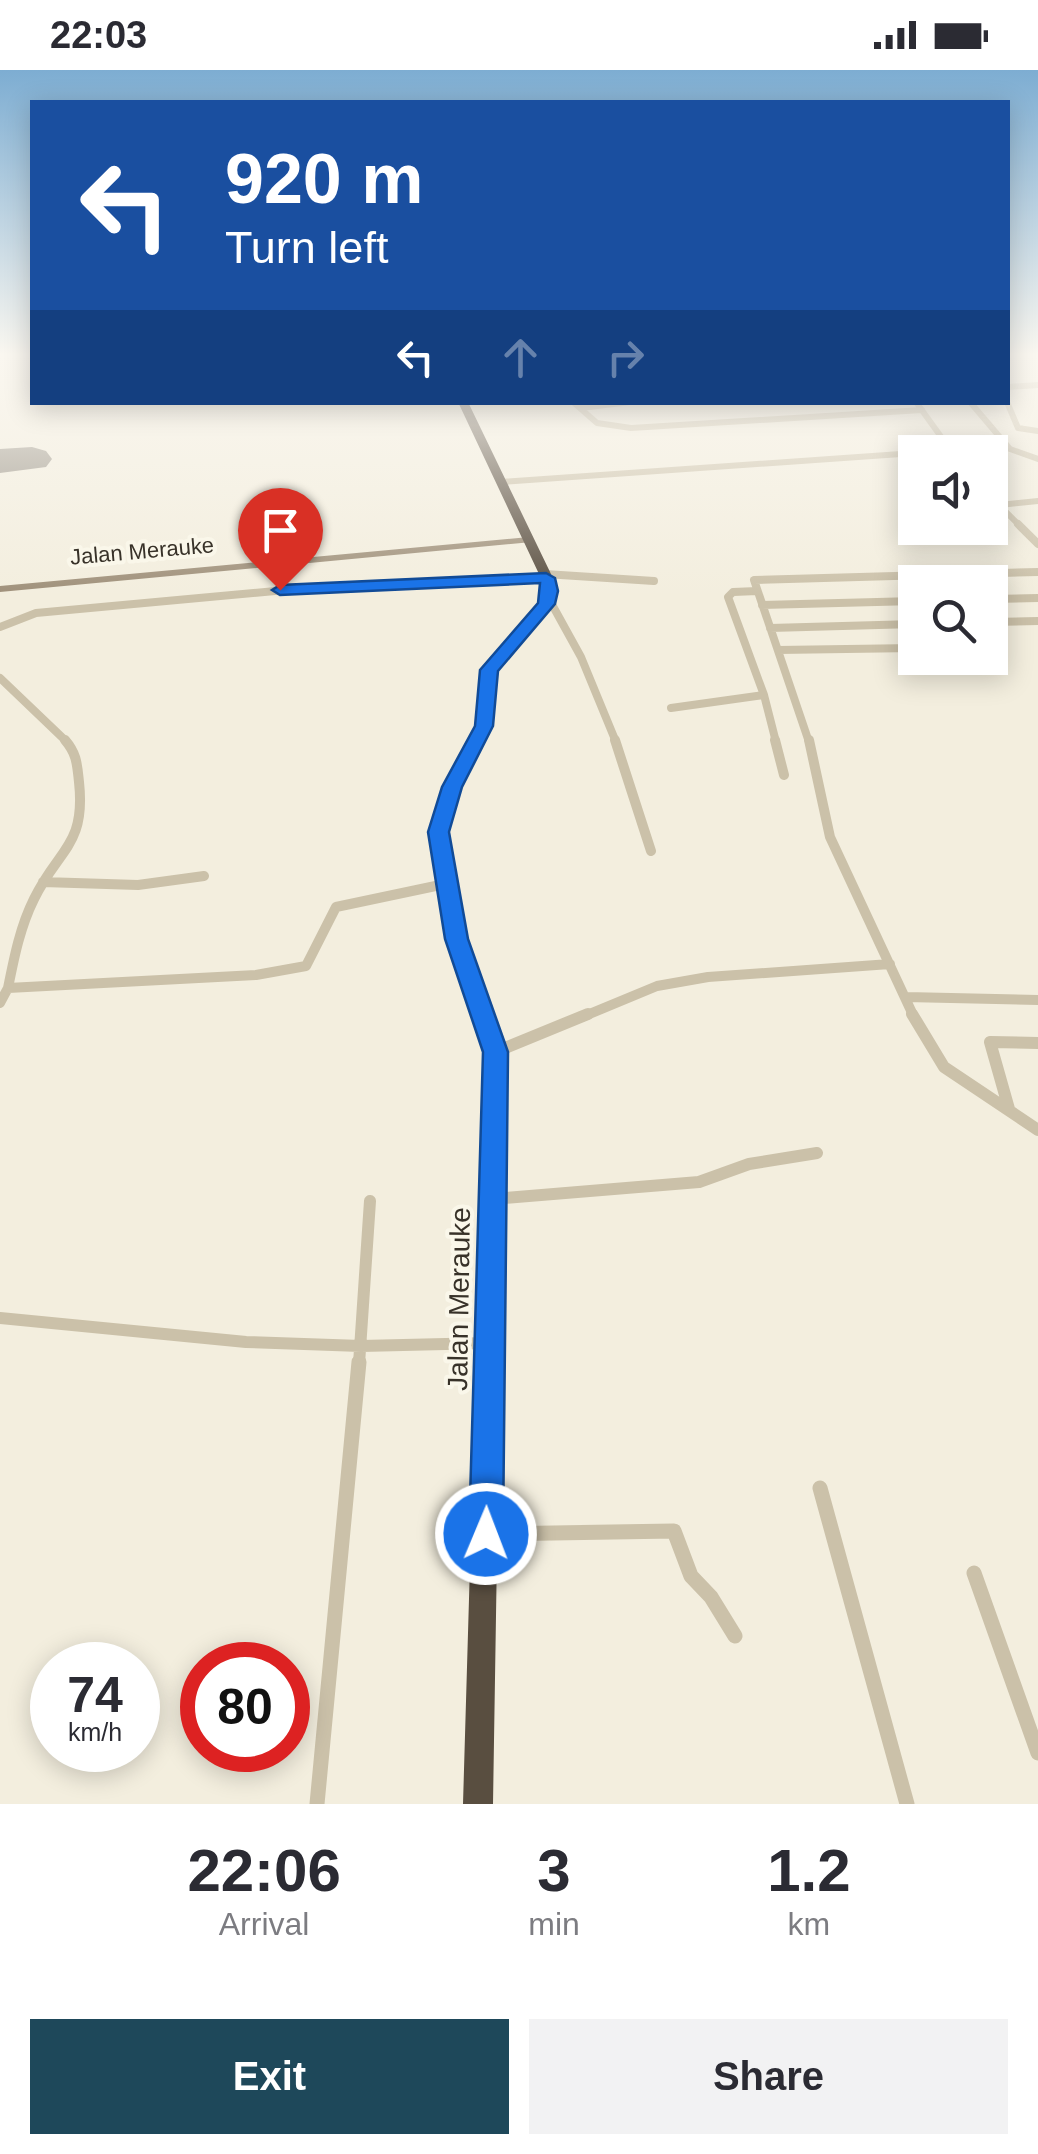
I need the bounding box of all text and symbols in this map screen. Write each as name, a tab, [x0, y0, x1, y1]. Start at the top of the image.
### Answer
text: 22:03	[50, 14, 147, 56]
icon: left	[60, 140, 190, 270]
text: 920 m	[225, 140, 423, 218]
text: Turn left	[225, 222, 388, 273]
icon: left	[388, 330, 443, 385]
icon: ahead	[493, 330, 548, 385]
icon: right	[598, 330, 653, 385]
map controls	[898, 435, 1008, 675]
button: sound	[898, 435, 1008, 545]
pin	[238, 488, 323, 591]
icon: arrive	[253, 503, 308, 558]
street label: Jalan Merauke	[69, 532, 215, 570]
button: search	[898, 565, 1008, 675]
street label: Jalan Merauke	[442, 1207, 476, 1391]
position arrow	[434, 1482, 538, 1586]
speed limit sign: 80	[180, 1642, 310, 1772]
text: 74	[67, 1667, 123, 1723]
text: km/h	[68, 1718, 122, 1746]
text: 22:06	[187, 1837, 341, 1904]
text: 3	[537, 1837, 571, 1904]
text: 1.2	[767, 1837, 851, 1904]
text: Arrival	[219, 1906, 309, 1942]
text: min	[528, 1906, 580, 1942]
text: km	[788, 1906, 830, 1942]
button: Exit	[30, 2019, 509, 2134]
button: Share	[529, 2019, 1008, 2134]

